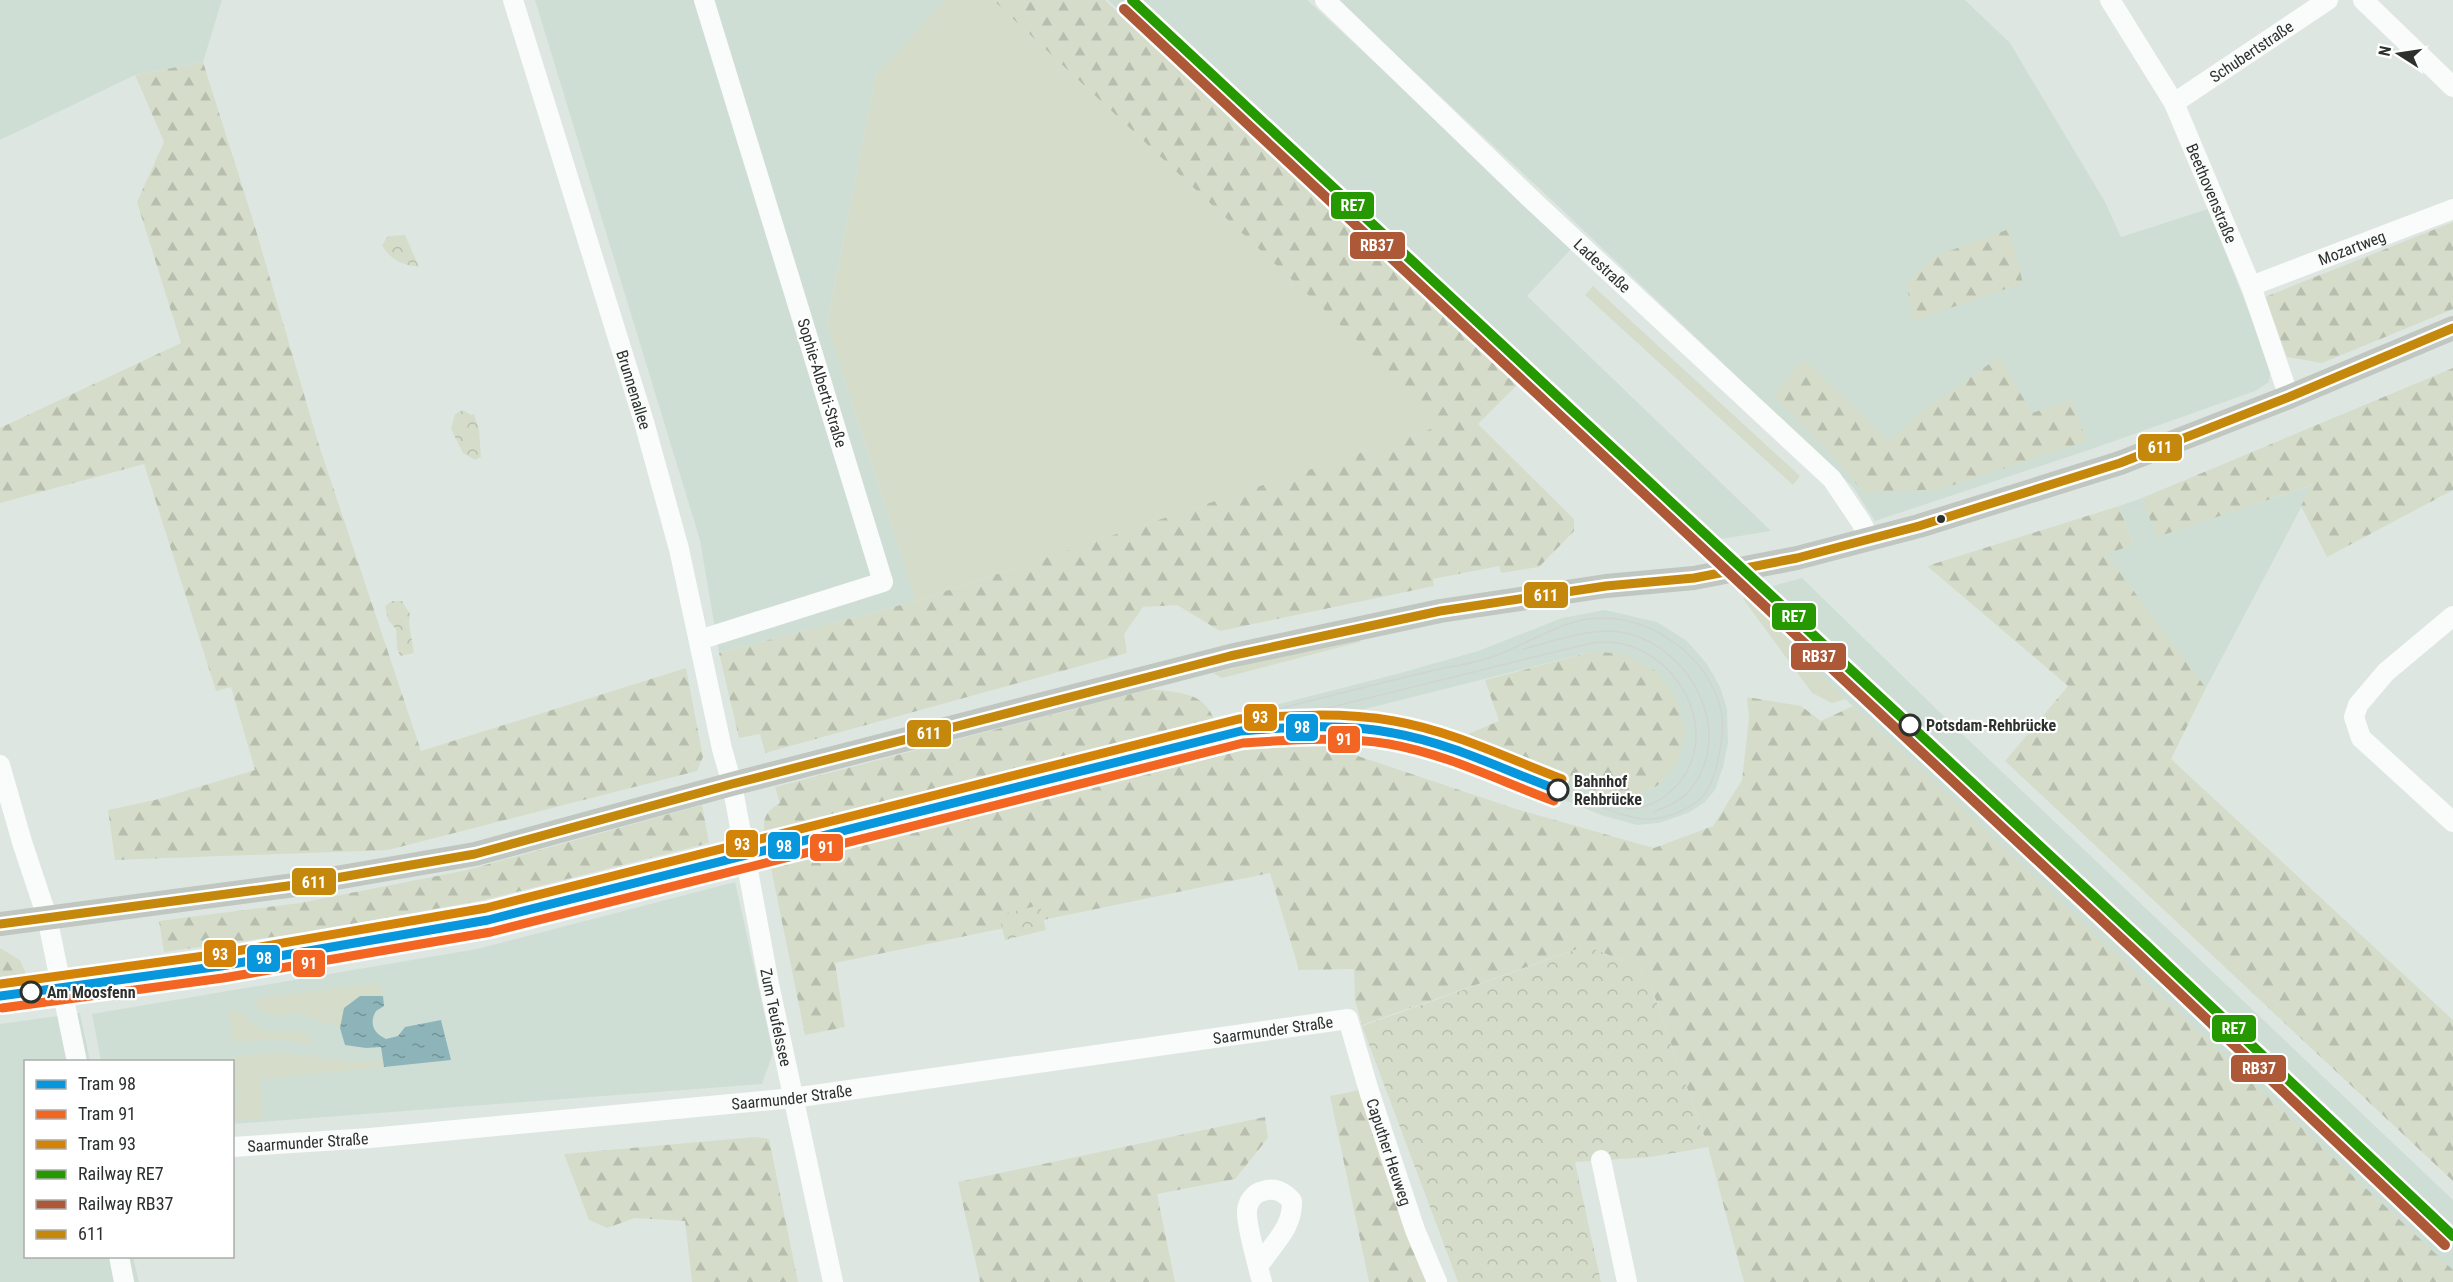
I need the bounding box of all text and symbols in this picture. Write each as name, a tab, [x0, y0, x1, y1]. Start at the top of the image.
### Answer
street label: Schubertstraße	[2206, 17, 2297, 86]
north arrow	[2369, 24, 2429, 84]
text: N	[2375, 44, 2395, 58]
street label: Beethovenstraße	[2183, 140, 2241, 246]
line badge: RE7	[1330, 191, 1375, 220]
text: RE7	[1341, 196, 1365, 215]
street label: Mozartweg	[2316, 226, 2388, 269]
line badge: RB37	[1349, 231, 1406, 260]
street label: Ladestraße	[1570, 234, 1635, 297]
text: RB37	[1360, 236, 1394, 255]
street label: Sophie-Alberti-Straße	[793, 316, 851, 450]
street label: Brunnenallee	[613, 348, 655, 431]
line badge: 611	[2137, 433, 2183, 462]
text: 611	[2148, 438, 2172, 457]
unlabelled marker	[1935, 513, 1947, 525]
line badge: 611	[1523, 581, 1569, 609]
text: 611	[1534, 586, 1558, 605]
line badge: RE7	[1771, 602, 1817, 631]
text: RE7	[1782, 607, 1806, 626]
line badge: RB37	[1790, 642, 1847, 671]
text: RB37	[1802, 647, 1836, 666]
line badge: 93	[1243, 703, 1278, 732]
text: 93	[1252, 708, 1268, 727]
line badge: 98	[1285, 713, 1319, 742]
marker: Potsdam-Rehbrücke	[1899, 714, 1921, 736]
place label: Potsdam-Rehbrücke	[1926, 716, 2057, 735]
text: 98	[1294, 718, 1310, 737]
line badge: 611	[906, 719, 952, 748]
text: 611	[917, 724, 941, 743]
line badge: 91	[1327, 725, 1361, 754]
text: 91	[1336, 730, 1352, 749]
place label: Bahnhof Rehbrücke	[1574, 772, 1642, 809]
marker: Bahnhof Rehbrücke	[1547, 779, 1569, 801]
line badge: 93	[725, 829, 759, 858]
line badge: 98	[767, 831, 801, 860]
line badge: 91	[809, 833, 844, 862]
text: 93	[734, 835, 750, 854]
text: 98	[776, 837, 792, 856]
text: 91	[818, 838, 834, 857]
line badge: 611	[291, 867, 337, 896]
text: 611	[302, 873, 326, 892]
line badge: 93	[203, 939, 237, 968]
line badge: 98	[246, 944, 281, 973]
text: 93	[212, 945, 228, 964]
text: 98	[256, 949, 272, 968]
line badge: 91	[292, 949, 326, 978]
text: 91	[301, 954, 317, 973]
street label: Zum Teufelssee	[757, 967, 796, 1068]
marker: Am Moosfenn	[20, 981, 42, 1003]
place label: Am Moosfenn	[47, 983, 136, 1002]
street label: Saarmunder Straße	[1212, 1012, 1334, 1048]
line badge: RE7	[2211, 1014, 2257, 1043]
text: RE7	[2222, 1019, 2246, 1038]
line badge: RB37	[2230, 1054, 2287, 1083]
text: RB37	[2242, 1059, 2276, 1078]
legend	[24, 1060, 234, 1258]
text: Tram 98	[78, 1073, 136, 1094]
street label: Saarmunder Straße	[731, 1080, 853, 1113]
street label: Caputher Heuweg	[1363, 1096, 1416, 1208]
text: Tram 91	[78, 1103, 136, 1124]
street label: Saarmunder Straße	[247, 1129, 369, 1155]
text: Tram 93	[78, 1133, 136, 1154]
text: Railway RE7	[78, 1163, 164, 1184]
text: Railway RB37	[78, 1193, 174, 1214]
text: 611	[78, 1223, 105, 1244]

